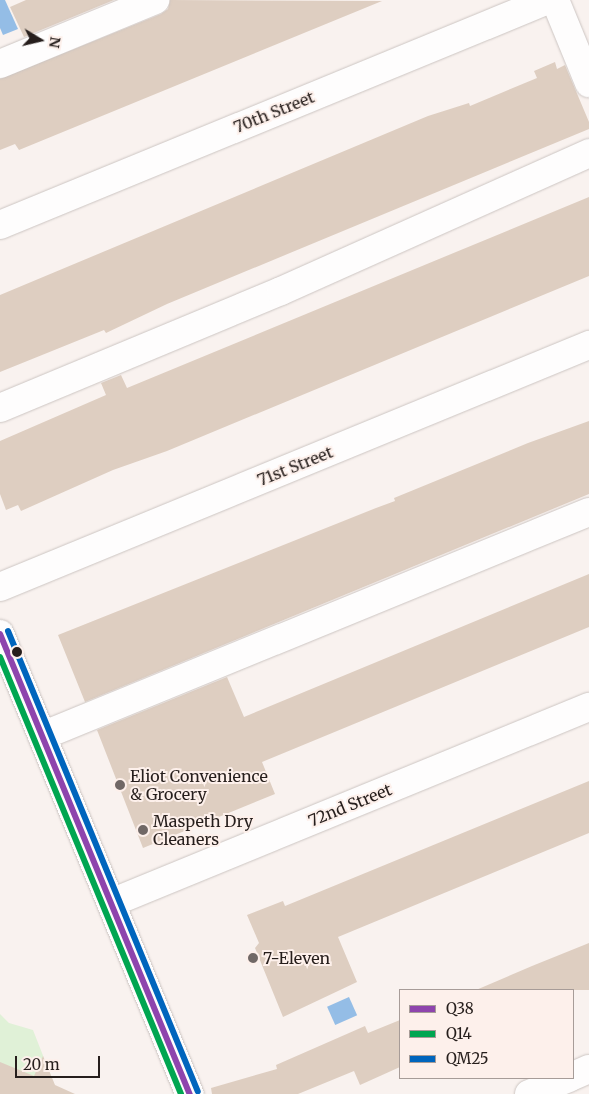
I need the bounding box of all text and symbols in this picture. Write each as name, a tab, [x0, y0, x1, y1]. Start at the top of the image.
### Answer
north arrow	[15, 15, 65, 65]
text: N	[45, 35, 65, 49]
street label: 70th Street	[231, 87, 317, 137]
street label: 71st Street	[254, 442, 336, 490]
unlabelled marker	[12, 647, 22, 657]
place label: Eliot Convenience & Grocery	[130, 766, 268, 804]
marker: Eliot Convenience & Grocery	[114, 779, 126, 791]
street label: 72nd Street	[306, 780, 394, 830]
place label: Maspeth Dry Cleaners	[153, 811, 253, 849]
marker: Maspeth Dry Cleaners	[137, 824, 149, 836]
place label: 7-Eleven	[263, 948, 330, 968]
marker: 7-Eleven	[247, 952, 259, 964]
legend	[399, 989, 574, 1079]
text: Q38	[446, 999, 474, 1018]
text: Q14	[446, 1024, 472, 1043]
scale bar	[18, 1046, 102, 1078]
text: QM25	[446, 1049, 489, 1068]
text: 20 m	[23, 1055, 60, 1074]

